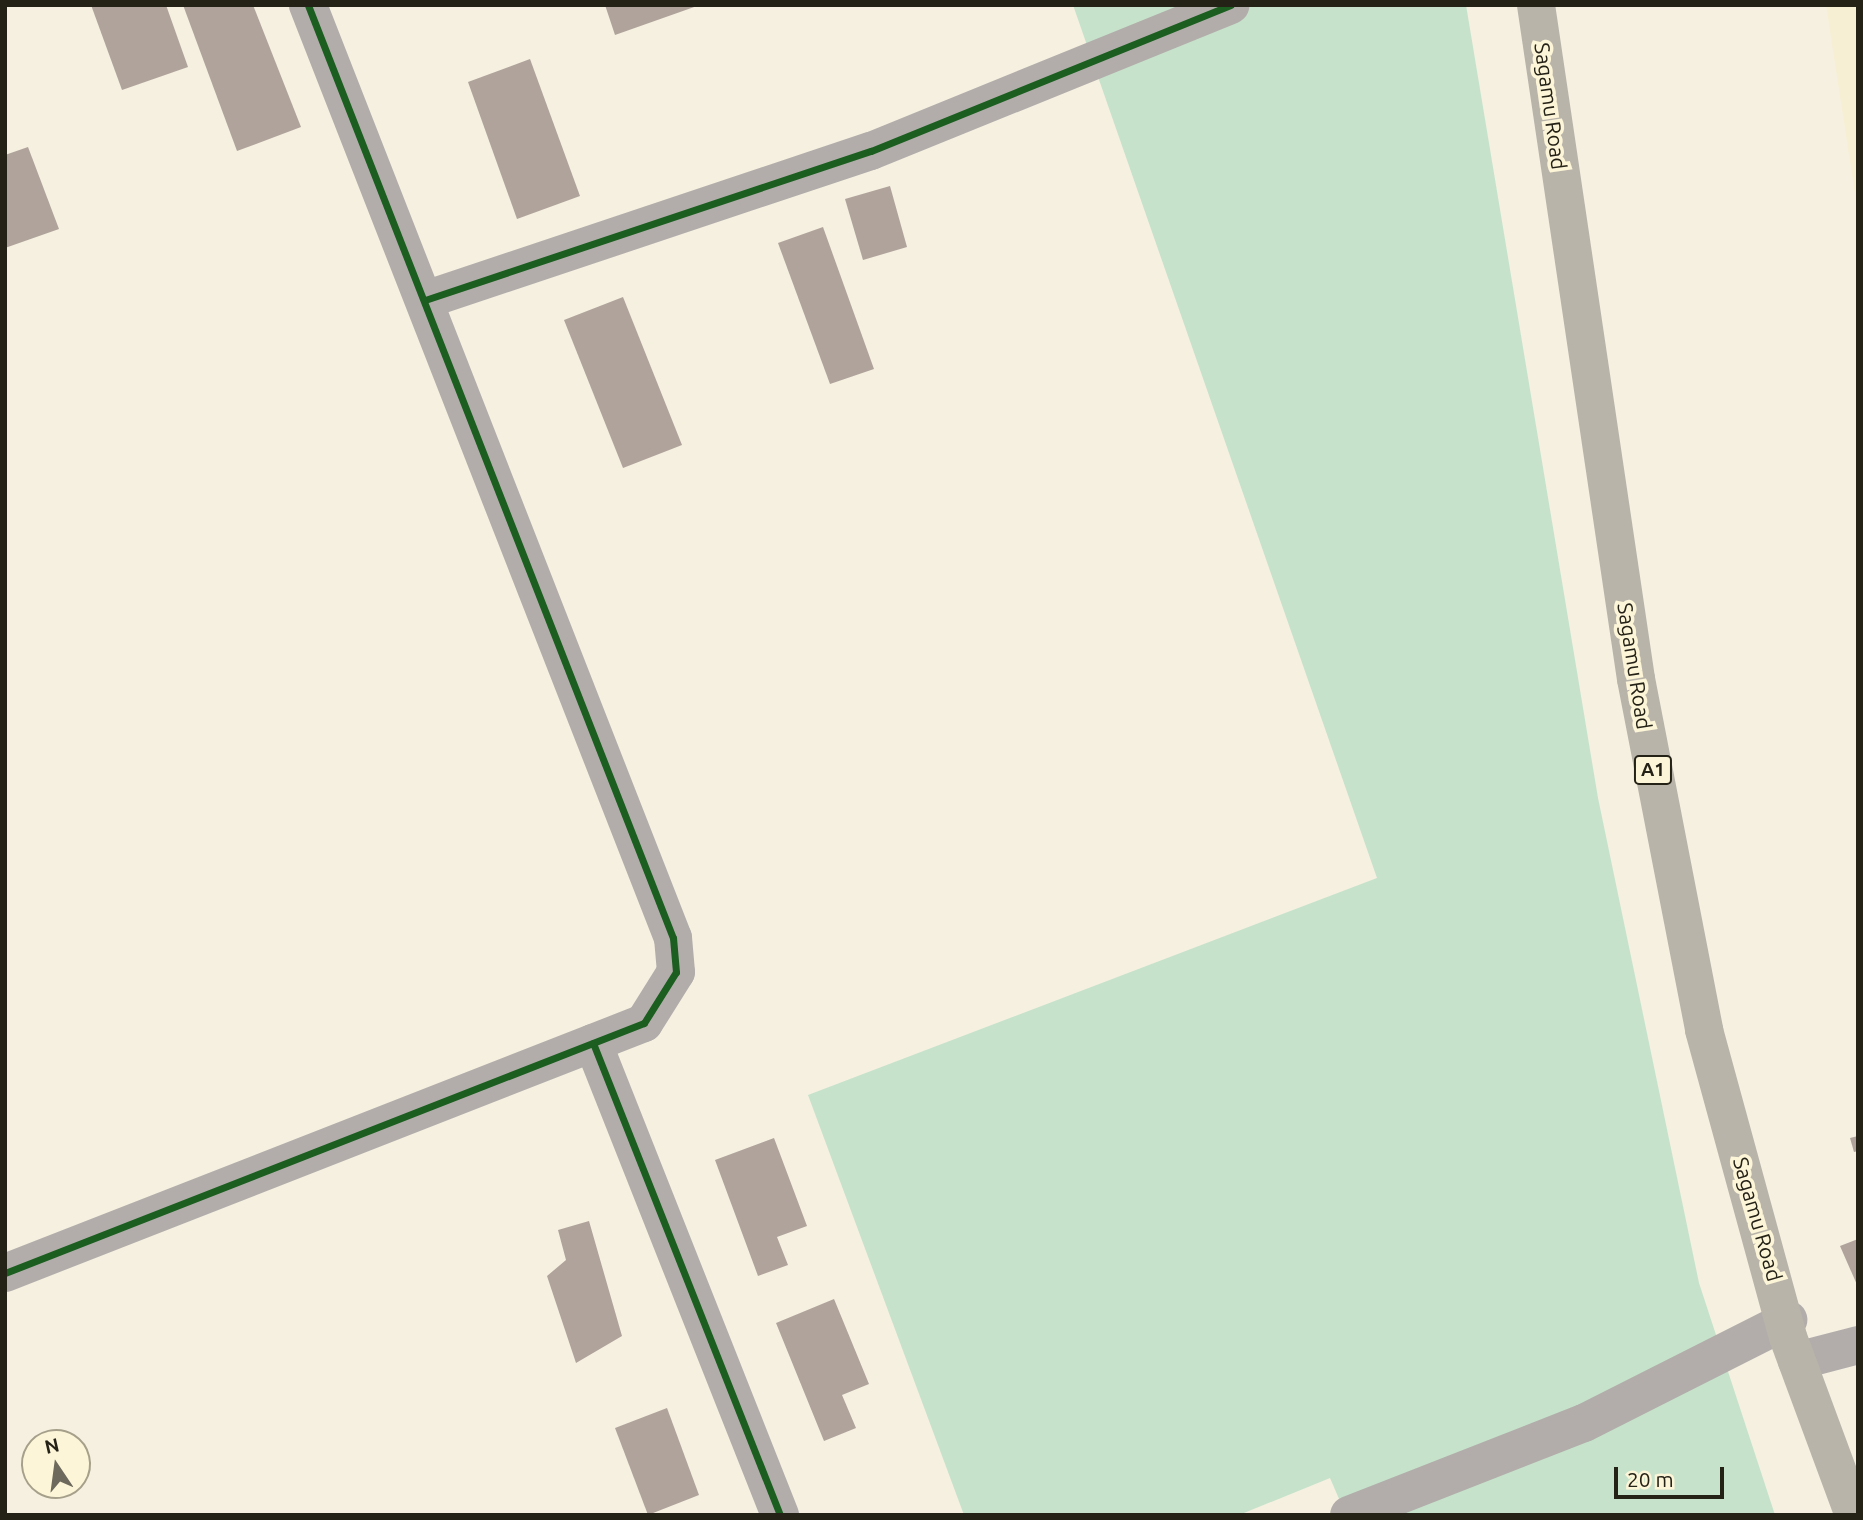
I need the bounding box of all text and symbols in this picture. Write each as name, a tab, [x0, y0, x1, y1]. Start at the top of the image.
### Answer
street label: Sagamu Road	[1530, 41, 1572, 171]
street label: Sagamu Road	[1613, 601, 1657, 731]
road number: A1	[1634, 754, 1672, 786]
street label: Sagamu Road	[1728, 1154, 1788, 1284]
north arrow	[21, 1429, 91, 1499]
text: N	[42, 1433, 61, 1458]
scale bar	[1618, 1454, 1728, 1498]
text: 20 m	[1627, 1467, 1674, 1491]

